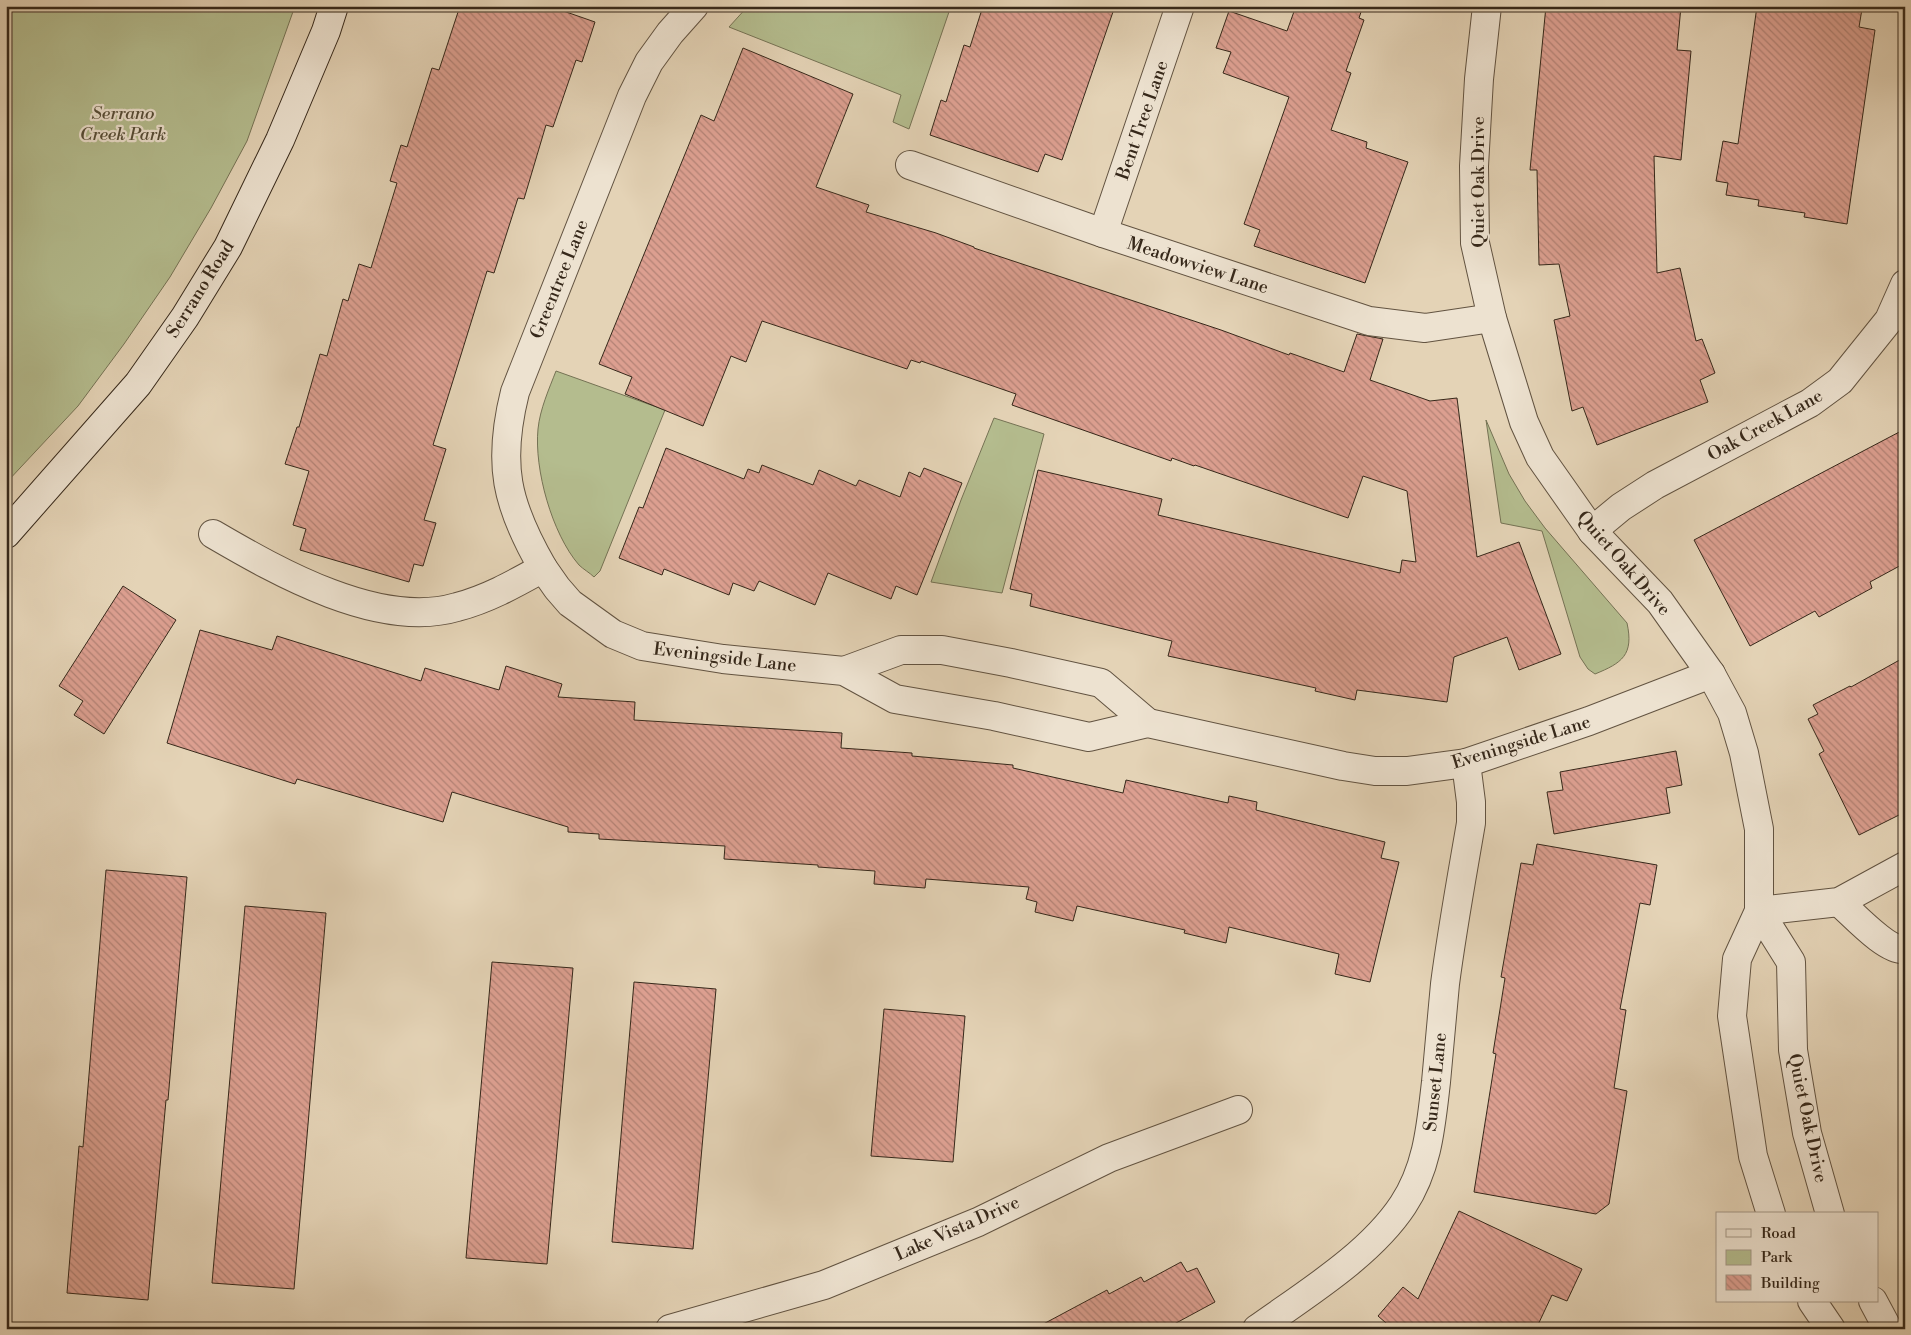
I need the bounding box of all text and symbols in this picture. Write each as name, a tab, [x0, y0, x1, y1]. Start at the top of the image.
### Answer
street label: Bent Tree Lane	[1111, 57, 1174, 184]
park label: Serrano Creek Park	[80, 102, 166, 146]
street label: Quiet Oak Drive	[1467, 116, 1490, 248]
street label: Greentree Lane	[525, 216, 594, 342]
street label: Meadowview Lane	[1124, 232, 1271, 299]
street label: Serrano Road	[161, 236, 240, 342]
street label: Oak Creek Lane	[1704, 384, 1827, 467]
street label: Quiet Oak Drive	[1572, 506, 1675, 621]
street label: Eveningside Lane	[652, 637, 798, 678]
street label: Eveningside Lane	[1449, 710, 1593, 775]
street label: Sunset Lane	[1419, 1032, 1452, 1133]
street label: Quiet Oak Drive	[1783, 1051, 1832, 1185]
street label: Lake Vista Drive	[891, 1191, 1023, 1266]
legend	[1716, 1212, 1878, 1302]
text: Road	[1761, 1224, 1796, 1243]
text: Park	[1761, 1248, 1793, 1267]
text: Building	[1760, 1274, 1820, 1293]

